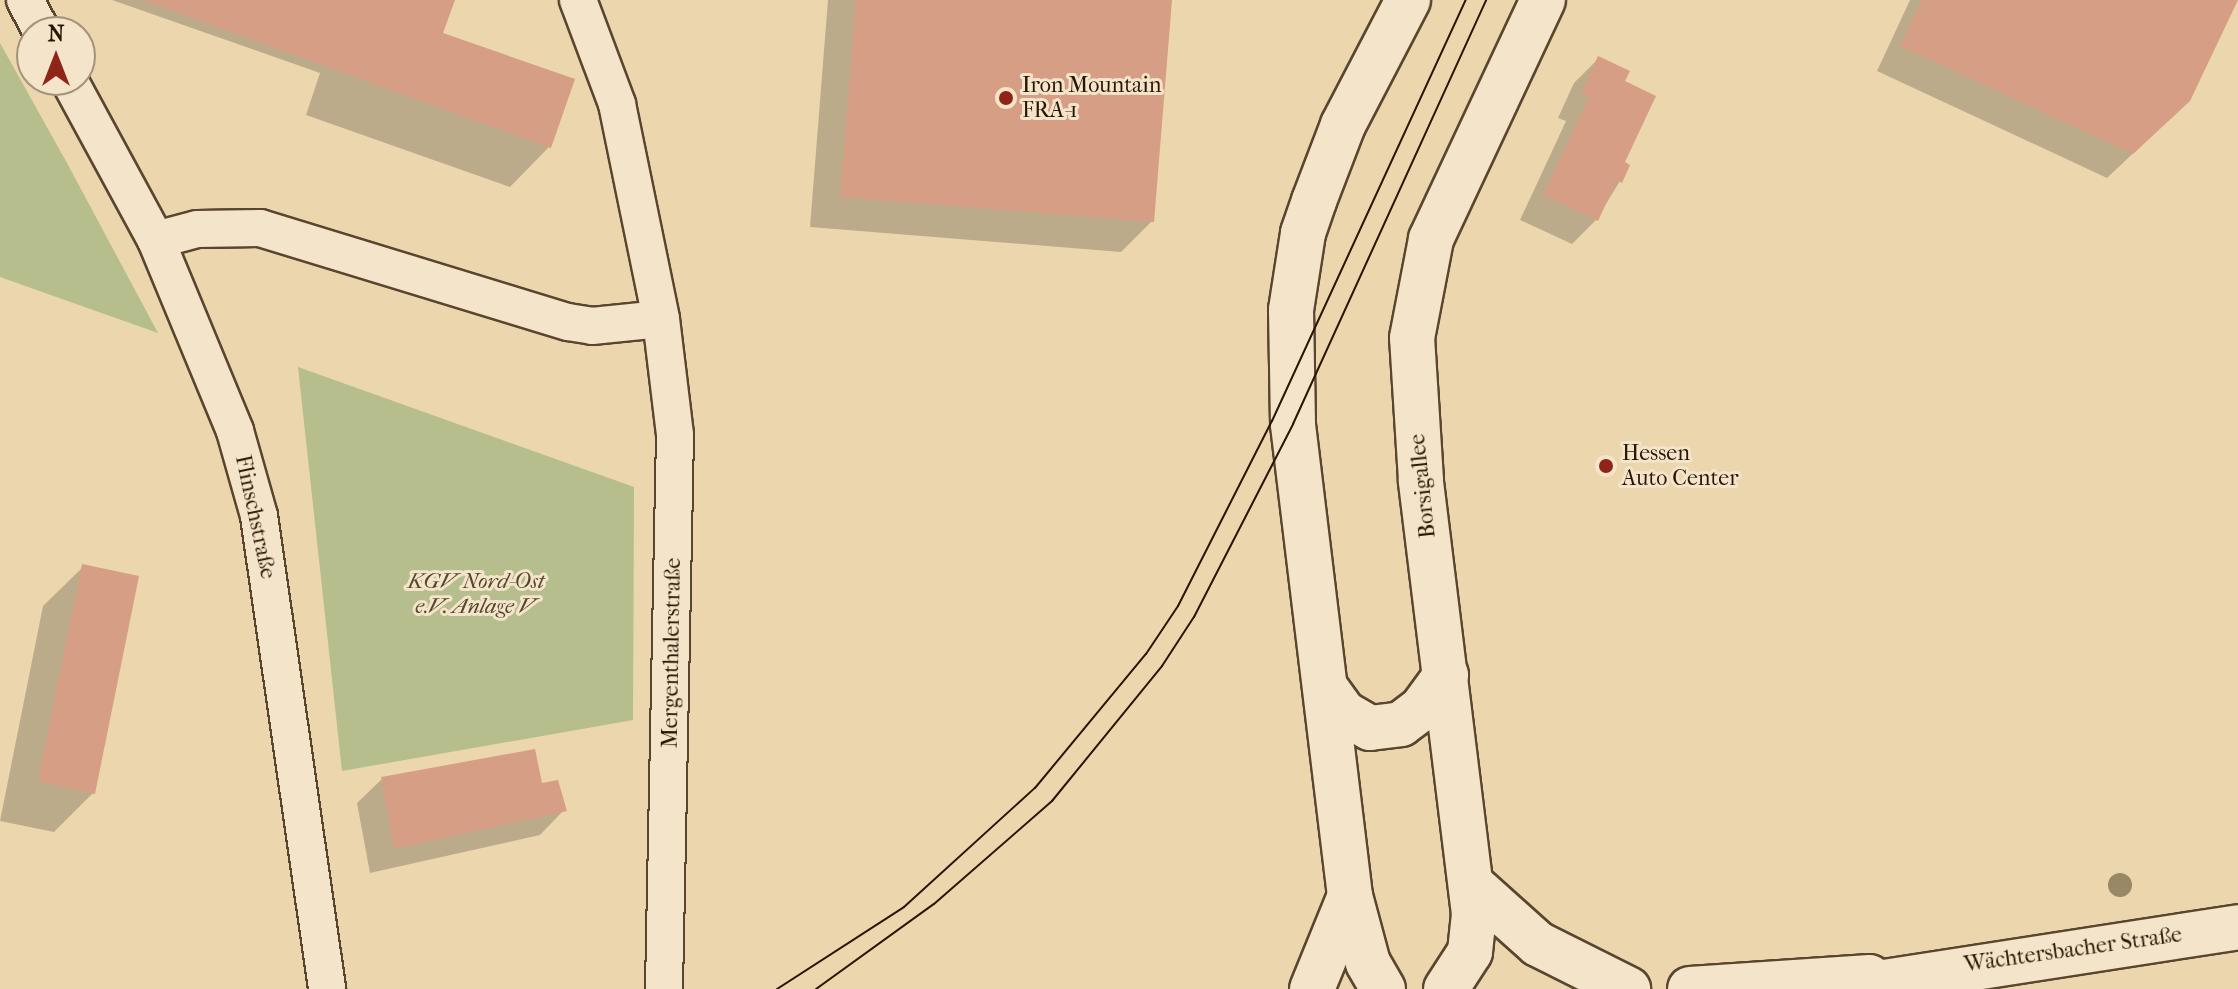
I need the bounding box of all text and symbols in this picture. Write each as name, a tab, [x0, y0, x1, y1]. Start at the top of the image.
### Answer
north arrow	[16, 16, 96, 96]
text: N	[48, 21, 64, 47]
place label: Iron Mountain FRA-1	[1022, 72, 1161, 124]
marker: Iron Mountain FRA-1	[997, 89, 1015, 107]
street label: Borsigallee	[1404, 432, 1442, 540]
place label: Hessen Auto Center	[1622, 440, 1739, 492]
street label: Flinschstraße	[229, 453, 281, 581]
marker: Hessen Auto Center	[1597, 457, 1615, 475]
street label: Mergenthalerstraße	[657, 558, 687, 748]
park label: KGV Nord-Ost e.V. Anlage V	[408, 568, 544, 620]
street label: Wächtersbacher Straße	[1962, 922, 2184, 978]

